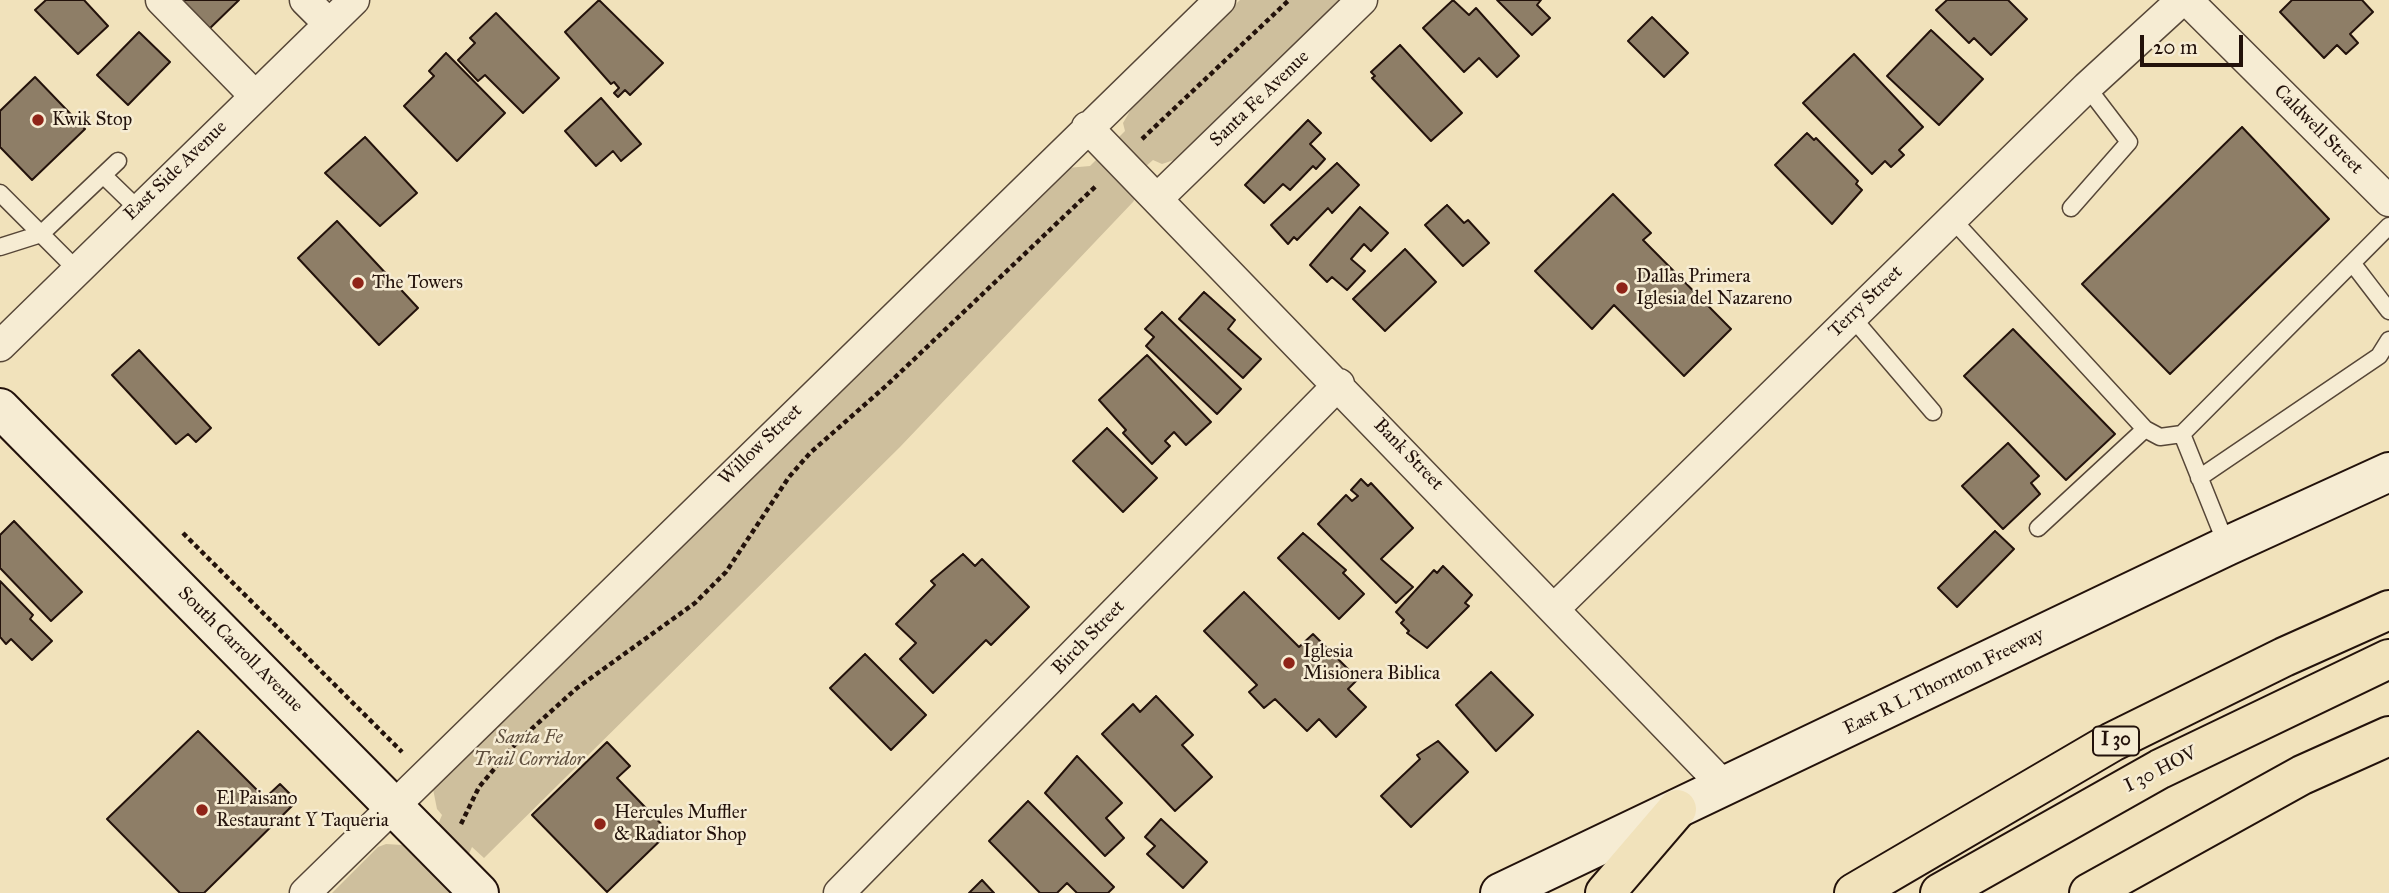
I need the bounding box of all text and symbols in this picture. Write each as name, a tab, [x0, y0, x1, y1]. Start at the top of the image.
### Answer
scale bar	[2144, 21, 2247, 65]
text: 20 m	[2153, 34, 2198, 60]
street label: Santa Fe Avenue	[1206, 46, 1314, 152]
street label: Caldwell Street	[2268, 80, 2368, 180]
place label: Kwik Stop	[52, 109, 132, 131]
marker: Kwik Stop	[30, 112, 46, 128]
street label: East Side Avenue	[120, 116, 232, 226]
street label: Terry Street	[1824, 261, 1908, 343]
place label: Dallas Primera Iglesia del Nazareno	[1636, 266, 1792, 310]
place label: The Towers	[372, 272, 463, 294]
marker: The Towers	[350, 275, 366, 291]
marker: Dallas Primera Iglesia del Nazareno	[1614, 280, 1630, 296]
street label: Willow Street	[715, 400, 807, 490]
street label: Bank Street	[1368, 414, 1448, 496]
street label: South Carroll Avenue	[172, 582, 308, 718]
street label: Birch Street	[1048, 596, 1130, 680]
street label: East R L Thornton Freeway	[1840, 624, 2048, 740]
place label: Iglesia Misionera Biblica	[1303, 641, 1440, 685]
marker: Iglesia Misionera Biblica	[1281, 655, 1297, 671]
road number: I 30	[2093, 726, 2139, 756]
park label: Santa Fe Trail Corridor	[473, 727, 585, 771]
street label: I 30 HOV	[2121, 742, 2201, 798]
place label: El Paisano Restaurant Y Taqueria	[216, 788, 389, 832]
marker: El Paisano Restaurant Y Taqueria	[194, 802, 210, 818]
place label: Hercules Muffler & Radiator Shop	[614, 802, 747, 846]
marker: Hercules Muffler & Radiator Shop	[592, 816, 608, 832]

